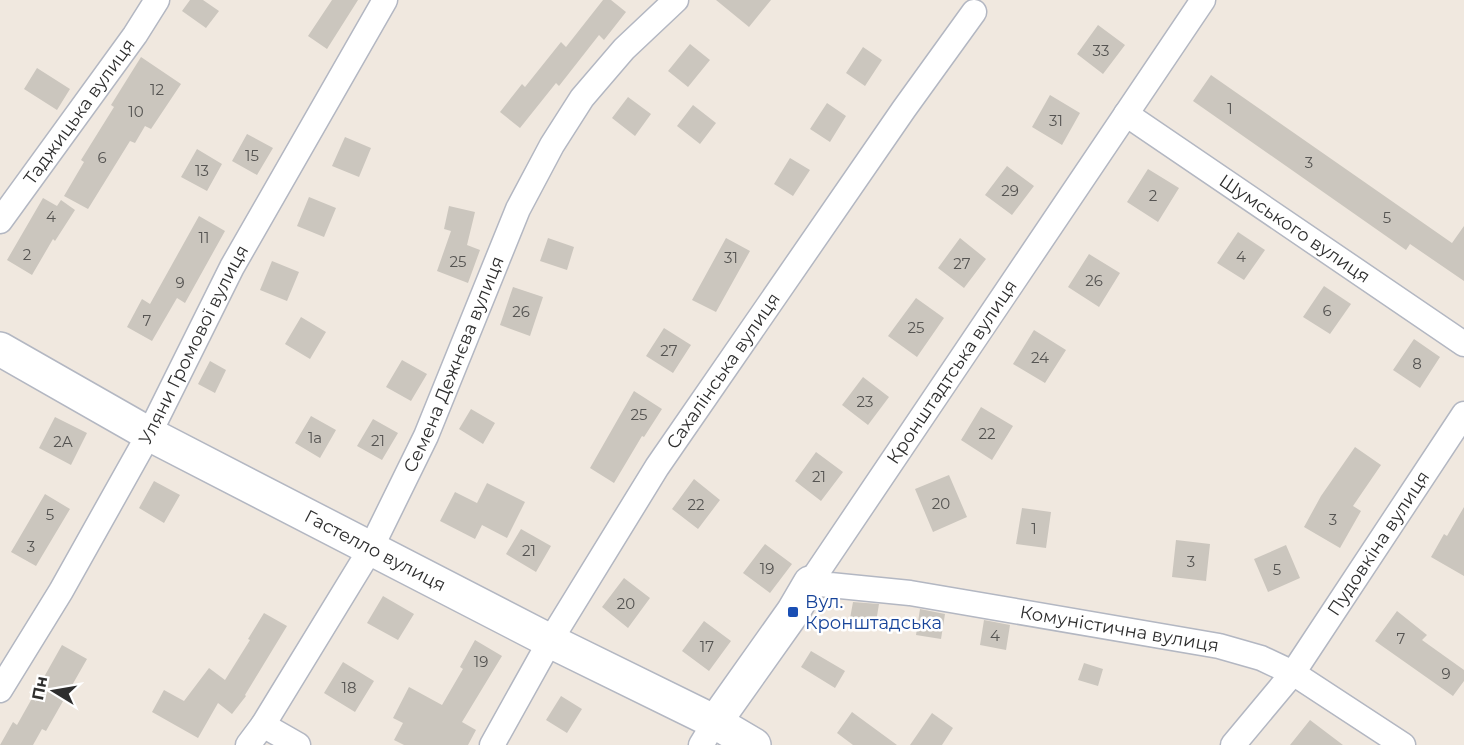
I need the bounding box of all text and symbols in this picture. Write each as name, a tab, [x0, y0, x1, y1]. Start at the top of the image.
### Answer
street label: Таджицька вулиця	[19, 34, 140, 189]
house number: 33	[1093, 41, 1109, 60]
house number: 12	[150, 80, 164, 99]
house number: 1	[1227, 99, 1233, 118]
house number: 10	[128, 102, 144, 121]
house number: 31	[1049, 111, 1063, 130]
house number: 15	[245, 146, 259, 165]
house number: 6	[97, 148, 107, 167]
house number: 3	[1305, 153, 1313, 172]
house number: 13	[195, 161, 209, 180]
street label: Шумського вулиця	[1215, 170, 1374, 288]
house number: 29	[1001, 181, 1019, 200]
house number: 2	[1149, 186, 1157, 205]
house number: 4	[46, 207, 56, 226]
house number: 5	[1383, 208, 1391, 227]
house number: 11	[199, 228, 209, 247]
street label: Уляни Громової вулиця	[134, 241, 253, 449]
house number: 2	[23, 245, 31, 264]
house number: 4	[1236, 247, 1246, 266]
house number: 31	[724, 248, 738, 267]
house number: 25	[449, 252, 467, 271]
street label: Семена Дежнєва вулиця	[399, 253, 509, 476]
house number: 27	[953, 254, 971, 273]
house number: 26	[1085, 271, 1103, 290]
house number: 9	[175, 273, 185, 292]
street label: Кронштадтська вулиця	[882, 276, 1022, 468]
street label: Сахалінська вулиця	[662, 289, 785, 453]
house number: 6	[1322, 301, 1332, 320]
house number: 26	[512, 302, 530, 321]
house number: 7	[143, 311, 152, 330]
house number: 25	[907, 318, 925, 337]
house number: 27	[660, 341, 678, 360]
house number: 24	[1031, 348, 1049, 367]
house number: 8	[1412, 354, 1422, 373]
house number: 23	[857, 392, 873, 411]
house number: 25	[630, 405, 648, 424]
house number: 22	[978, 424, 996, 443]
house number: 1а	[308, 428, 322, 447]
house number: 21	[371, 431, 385, 450]
house number: 2А	[53, 432, 73, 451]
house number: 21	[812, 467, 826, 486]
street label: Пудовкіна вулиця	[1323, 467, 1434, 620]
house number: 20	[932, 494, 950, 513]
house number: 22	[687, 495, 705, 514]
house number: 5	[46, 505, 54, 524]
street label: Гастелло вулиця	[301, 505, 449, 596]
house number: 3	[1329, 510, 1337, 529]
house number: 1	[1031, 519, 1037, 538]
house number: 3	[27, 537, 35, 556]
house number: 21	[522, 541, 536, 560]
house number: 3	[1187, 552, 1195, 571]
house number: 19	[760, 559, 774, 578]
house number: 5	[1273, 560, 1281, 579]
place label: Вул. Кронштадська	[805, 591, 942, 634]
house number: 20	[617, 594, 635, 613]
street label: Комуністична вулиця	[1018, 601, 1221, 657]
marker: Вул. Кронштадська	[786, 605, 800, 619]
house number: 4	[990, 626, 1000, 645]
house number: 7	[1397, 629, 1406, 648]
house number: 17	[700, 637, 714, 656]
house number: 19	[474, 652, 488, 671]
north arrow	[24, 661, 84, 721]
house number: 9	[1441, 664, 1451, 683]
text: Пн	[28, 675, 51, 702]
house number: 18	[342, 678, 357, 697]

